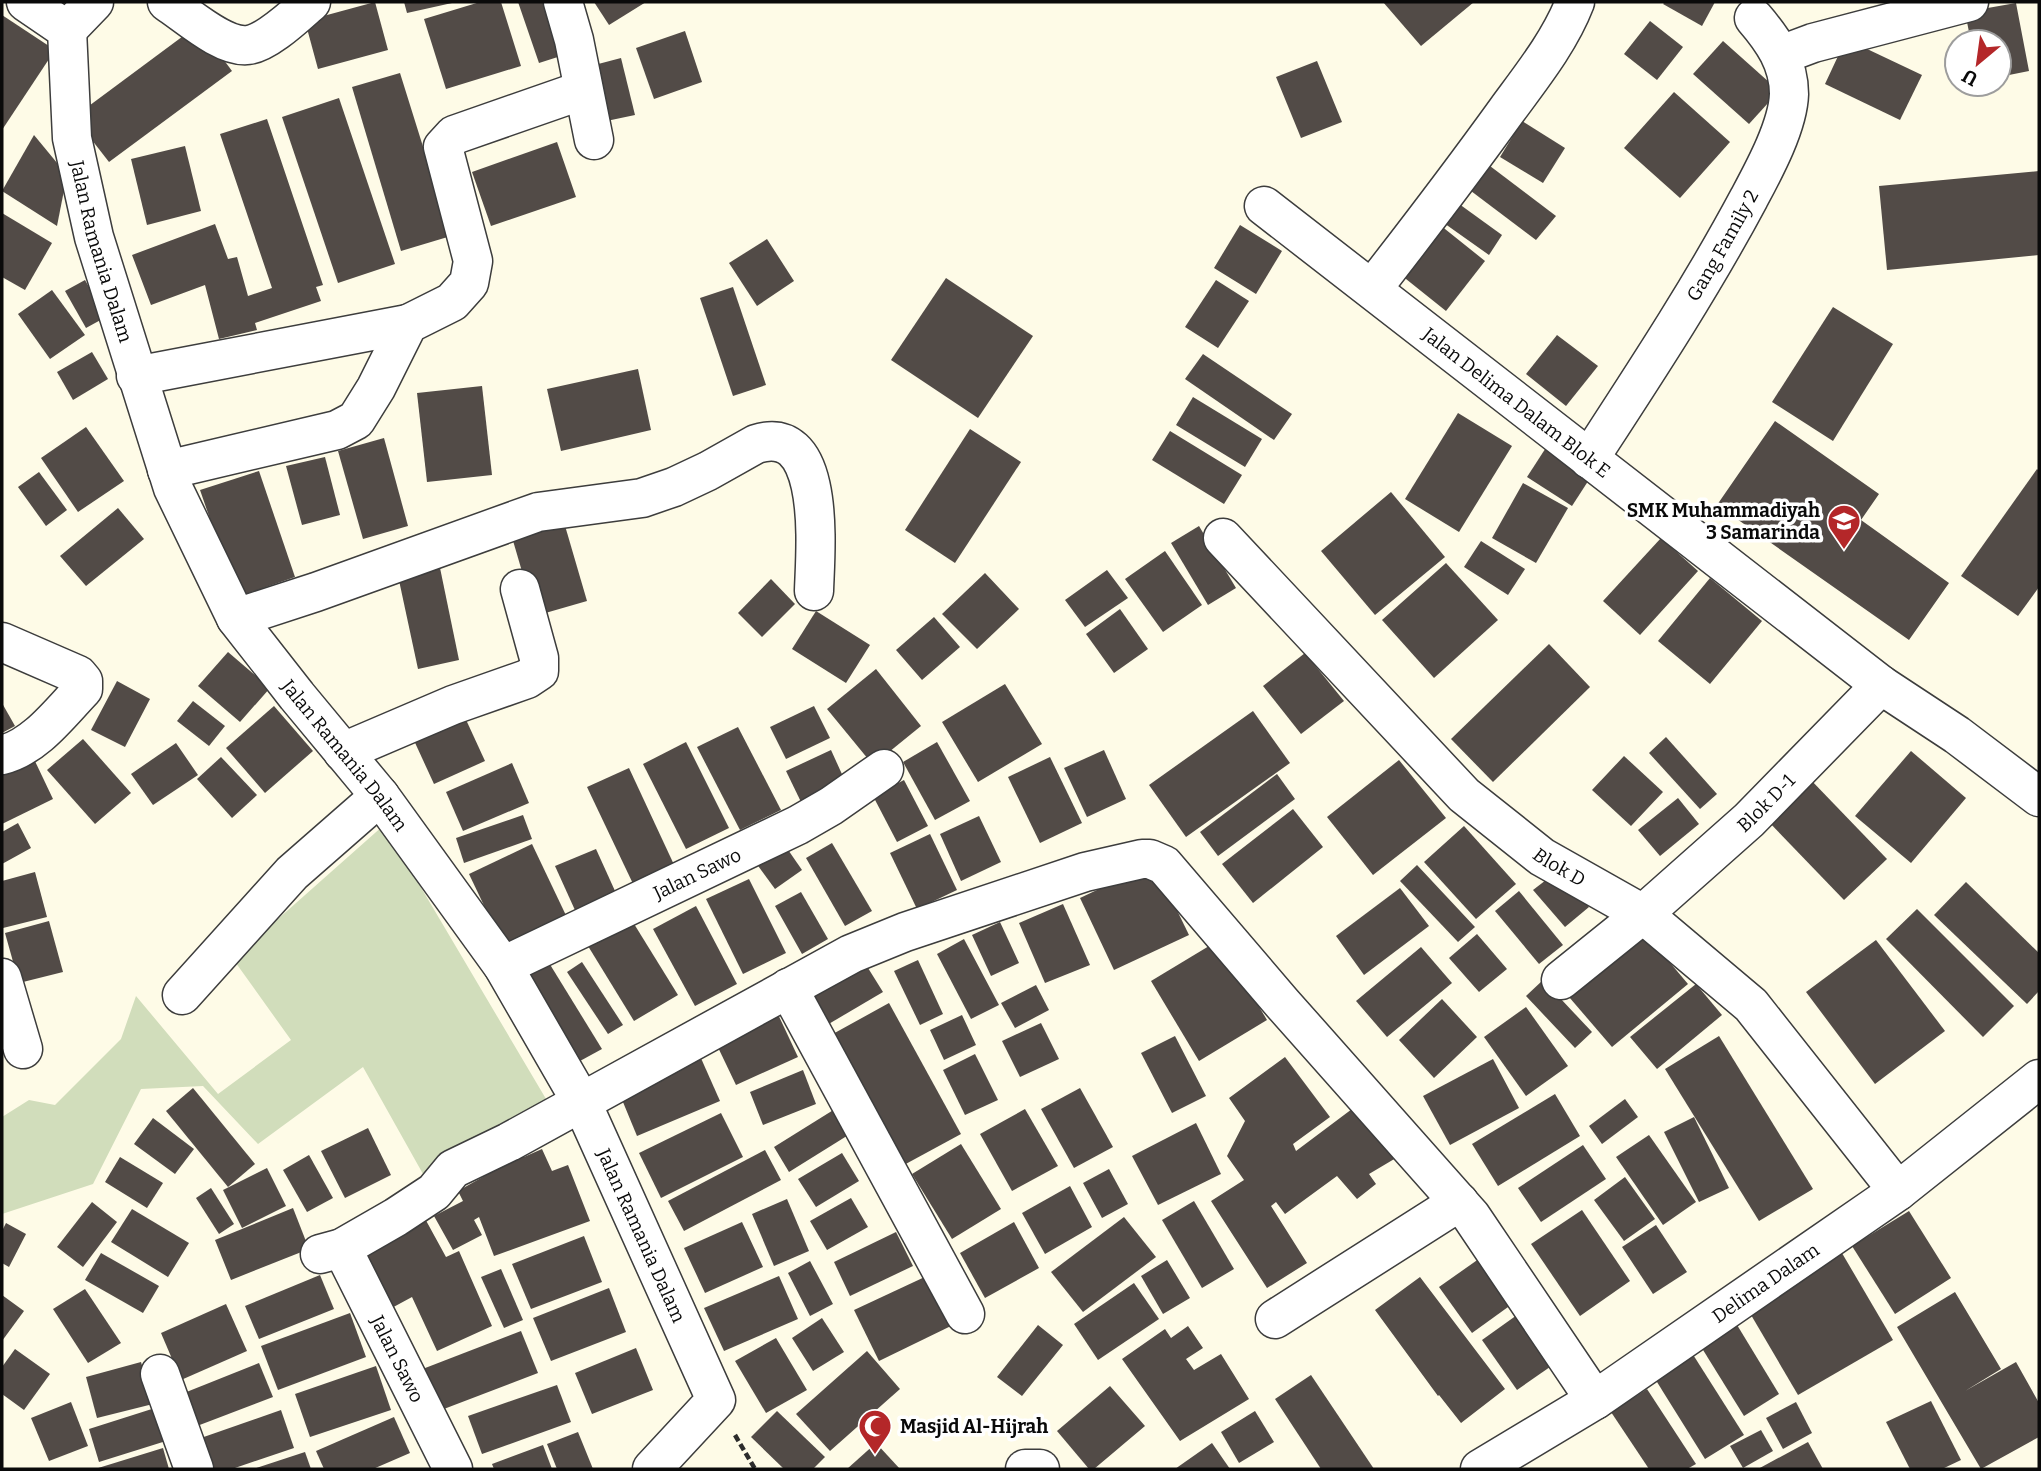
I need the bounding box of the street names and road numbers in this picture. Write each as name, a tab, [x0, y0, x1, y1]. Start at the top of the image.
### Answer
street label: Jalan Ramania Dalam	[65, 157, 137, 345]
street label: Gang Family 2	[1682, 186, 1763, 305]
street label: Jalan Delima Dalam Blok E	[1417, 322, 1615, 483]
street label: Jalan Ramania Dalam	[276, 674, 412, 836]
street label: Blok D-1	[1733, 769, 1800, 837]
street label: Jalan Sawo	[649, 843, 745, 905]
street label: Blok D	[1528, 843, 1590, 891]
street label: Jalan Ramania Dalam	[592, 1144, 690, 1326]
street label: Delima Dalam	[1708, 1238, 1824, 1328]
street label: Jalan Sawo	[365, 1311, 429, 1406]

